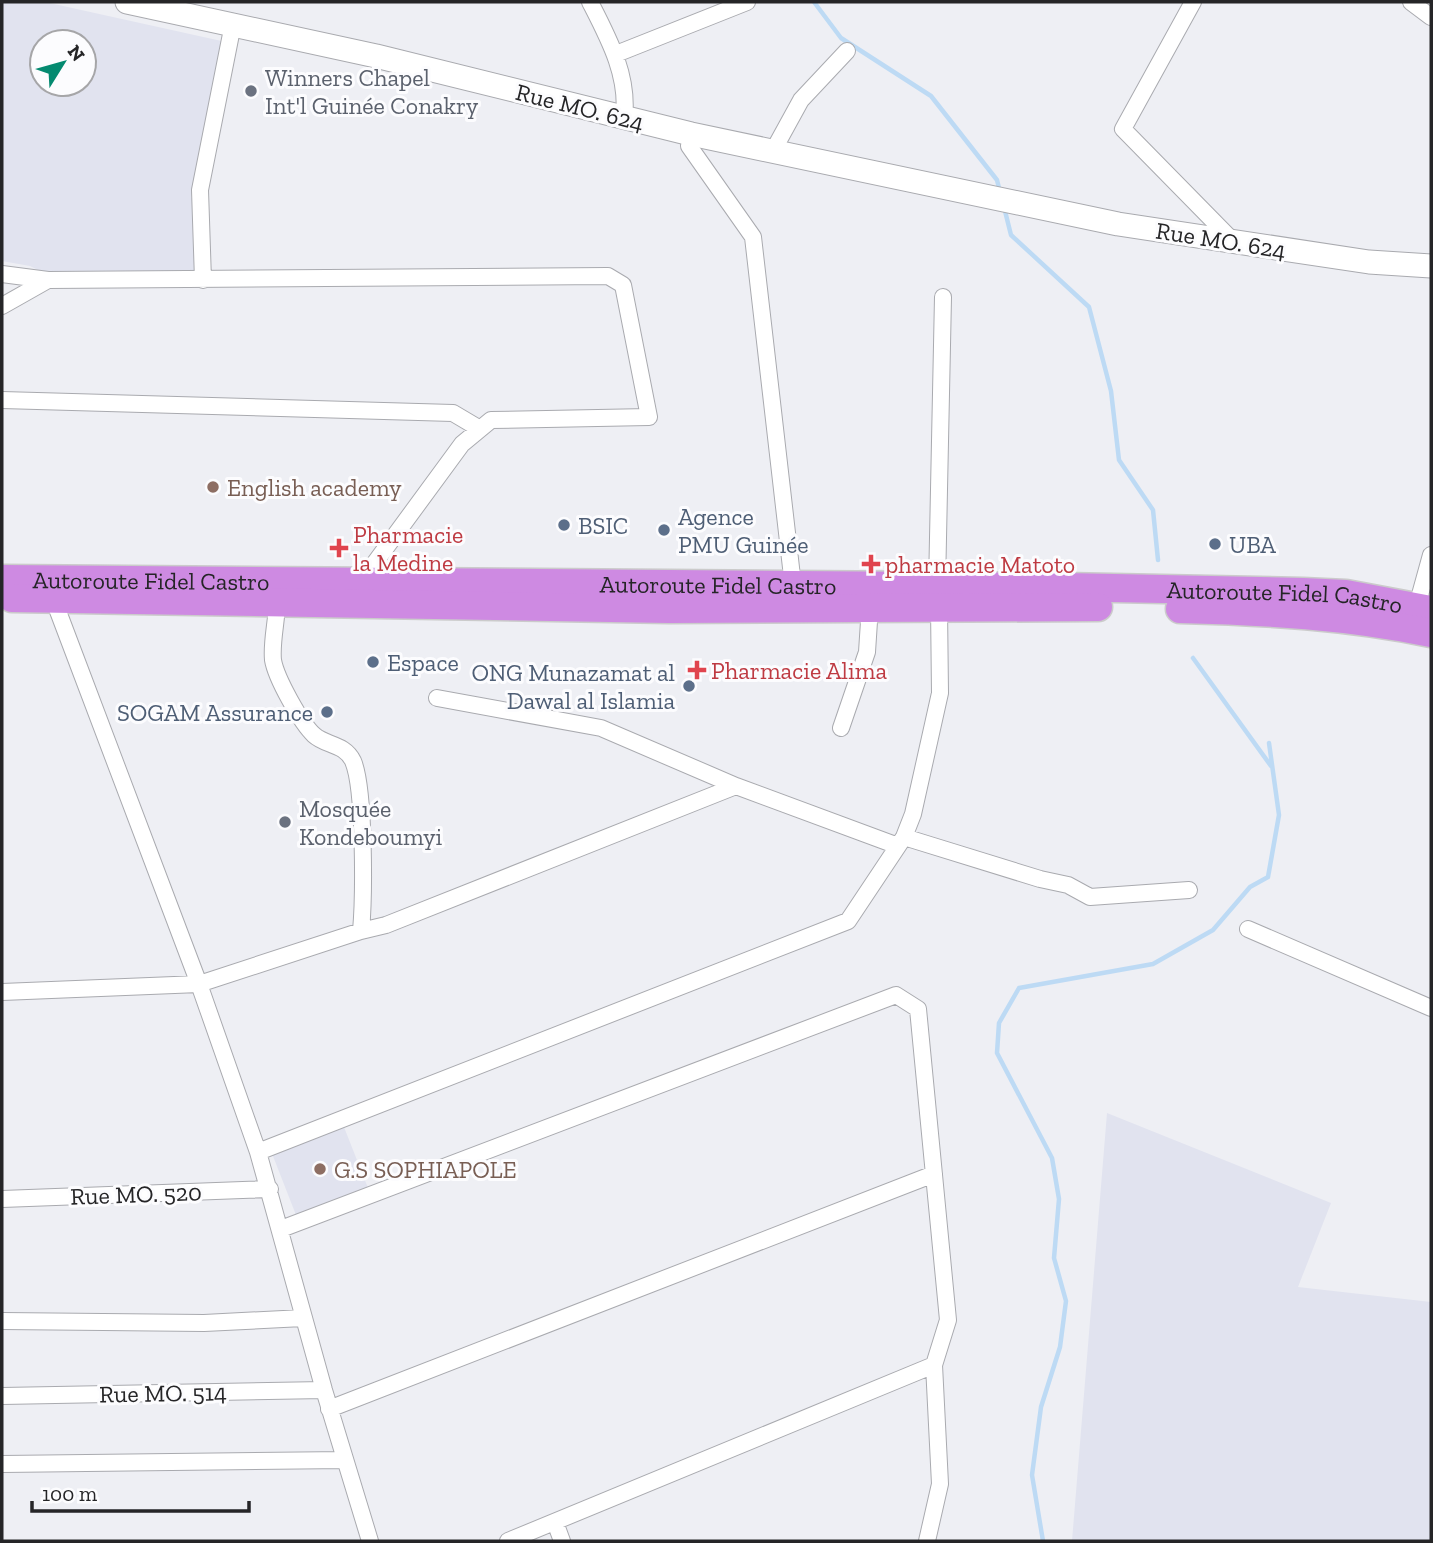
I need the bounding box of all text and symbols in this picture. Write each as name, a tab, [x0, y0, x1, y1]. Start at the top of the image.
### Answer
north arrow	[28, 28, 98, 98]
text: N	[63, 40, 90, 66]
place label: Winners Chapel Int'l Guinée Conakry	[265, 63, 479, 120]
street label: Rue MO. 624	[513, 77, 647, 137]
marker: Winners Chapel Int'l Guinée Conakry	[243, 83, 259, 99]
street label: Rue MO. 624	[1154, 215, 1288, 265]
place label: English academy	[227, 473, 402, 502]
marker: English academy	[205, 479, 221, 495]
place label: Agence PMU Guinée	[678, 502, 809, 559]
place label: BSIC	[578, 511, 628, 540]
marker: BSIC	[556, 517, 572, 533]
place label: Pharmacie la Medine	[353, 520, 463, 577]
marker: Agence PMU Guinée	[656, 522, 672, 538]
place label: UBA	[1229, 530, 1276, 559]
marker: UBA	[1207, 536, 1223, 552]
marker: Pharmacie la Medine	[331, 540, 347, 556]
place label: pharmacie Matoto	[885, 550, 1075, 579]
marker: pharmacie Matoto	[863, 556, 879, 572]
street label: Autoroute Fidel Castro	[33, 565, 269, 596]
street label: Autoroute Fidel Castro	[599, 569, 836, 600]
street label: Autoroute Fidel Castro	[1166, 575, 1405, 619]
place label: Espace	[387, 648, 459, 677]
marker: Espace	[365, 654, 381, 670]
place label: Pharmacie Alima	[711, 656, 887, 685]
place label: ONG Munazamat al Dawal al Islamia	[472, 658, 675, 715]
marker: Pharmacie Alima	[689, 662, 705, 678]
marker: ONG Munazamat al Dawal al Islamia	[681, 678, 697, 694]
place label: SOGAM Assurance	[117, 698, 313, 727]
marker: SOGAM Assurance	[319, 704, 335, 720]
place label: Mosquée Kondeboumyi	[299, 794, 442, 851]
marker: Mosquée Kondeboumyi	[277, 814, 293, 830]
place label: G.S SOPHIAPOLE	[334, 1155, 517, 1184]
marker: G.S SOPHIAPOLE	[312, 1161, 328, 1177]
street label: Rue MO. 520	[70, 1177, 202, 1211]
street label: Rue MO. 514	[99, 1377, 227, 1409]
scale bar	[32, 1470, 248, 1514]
text: 100 m	[42, 1481, 97, 1506]

